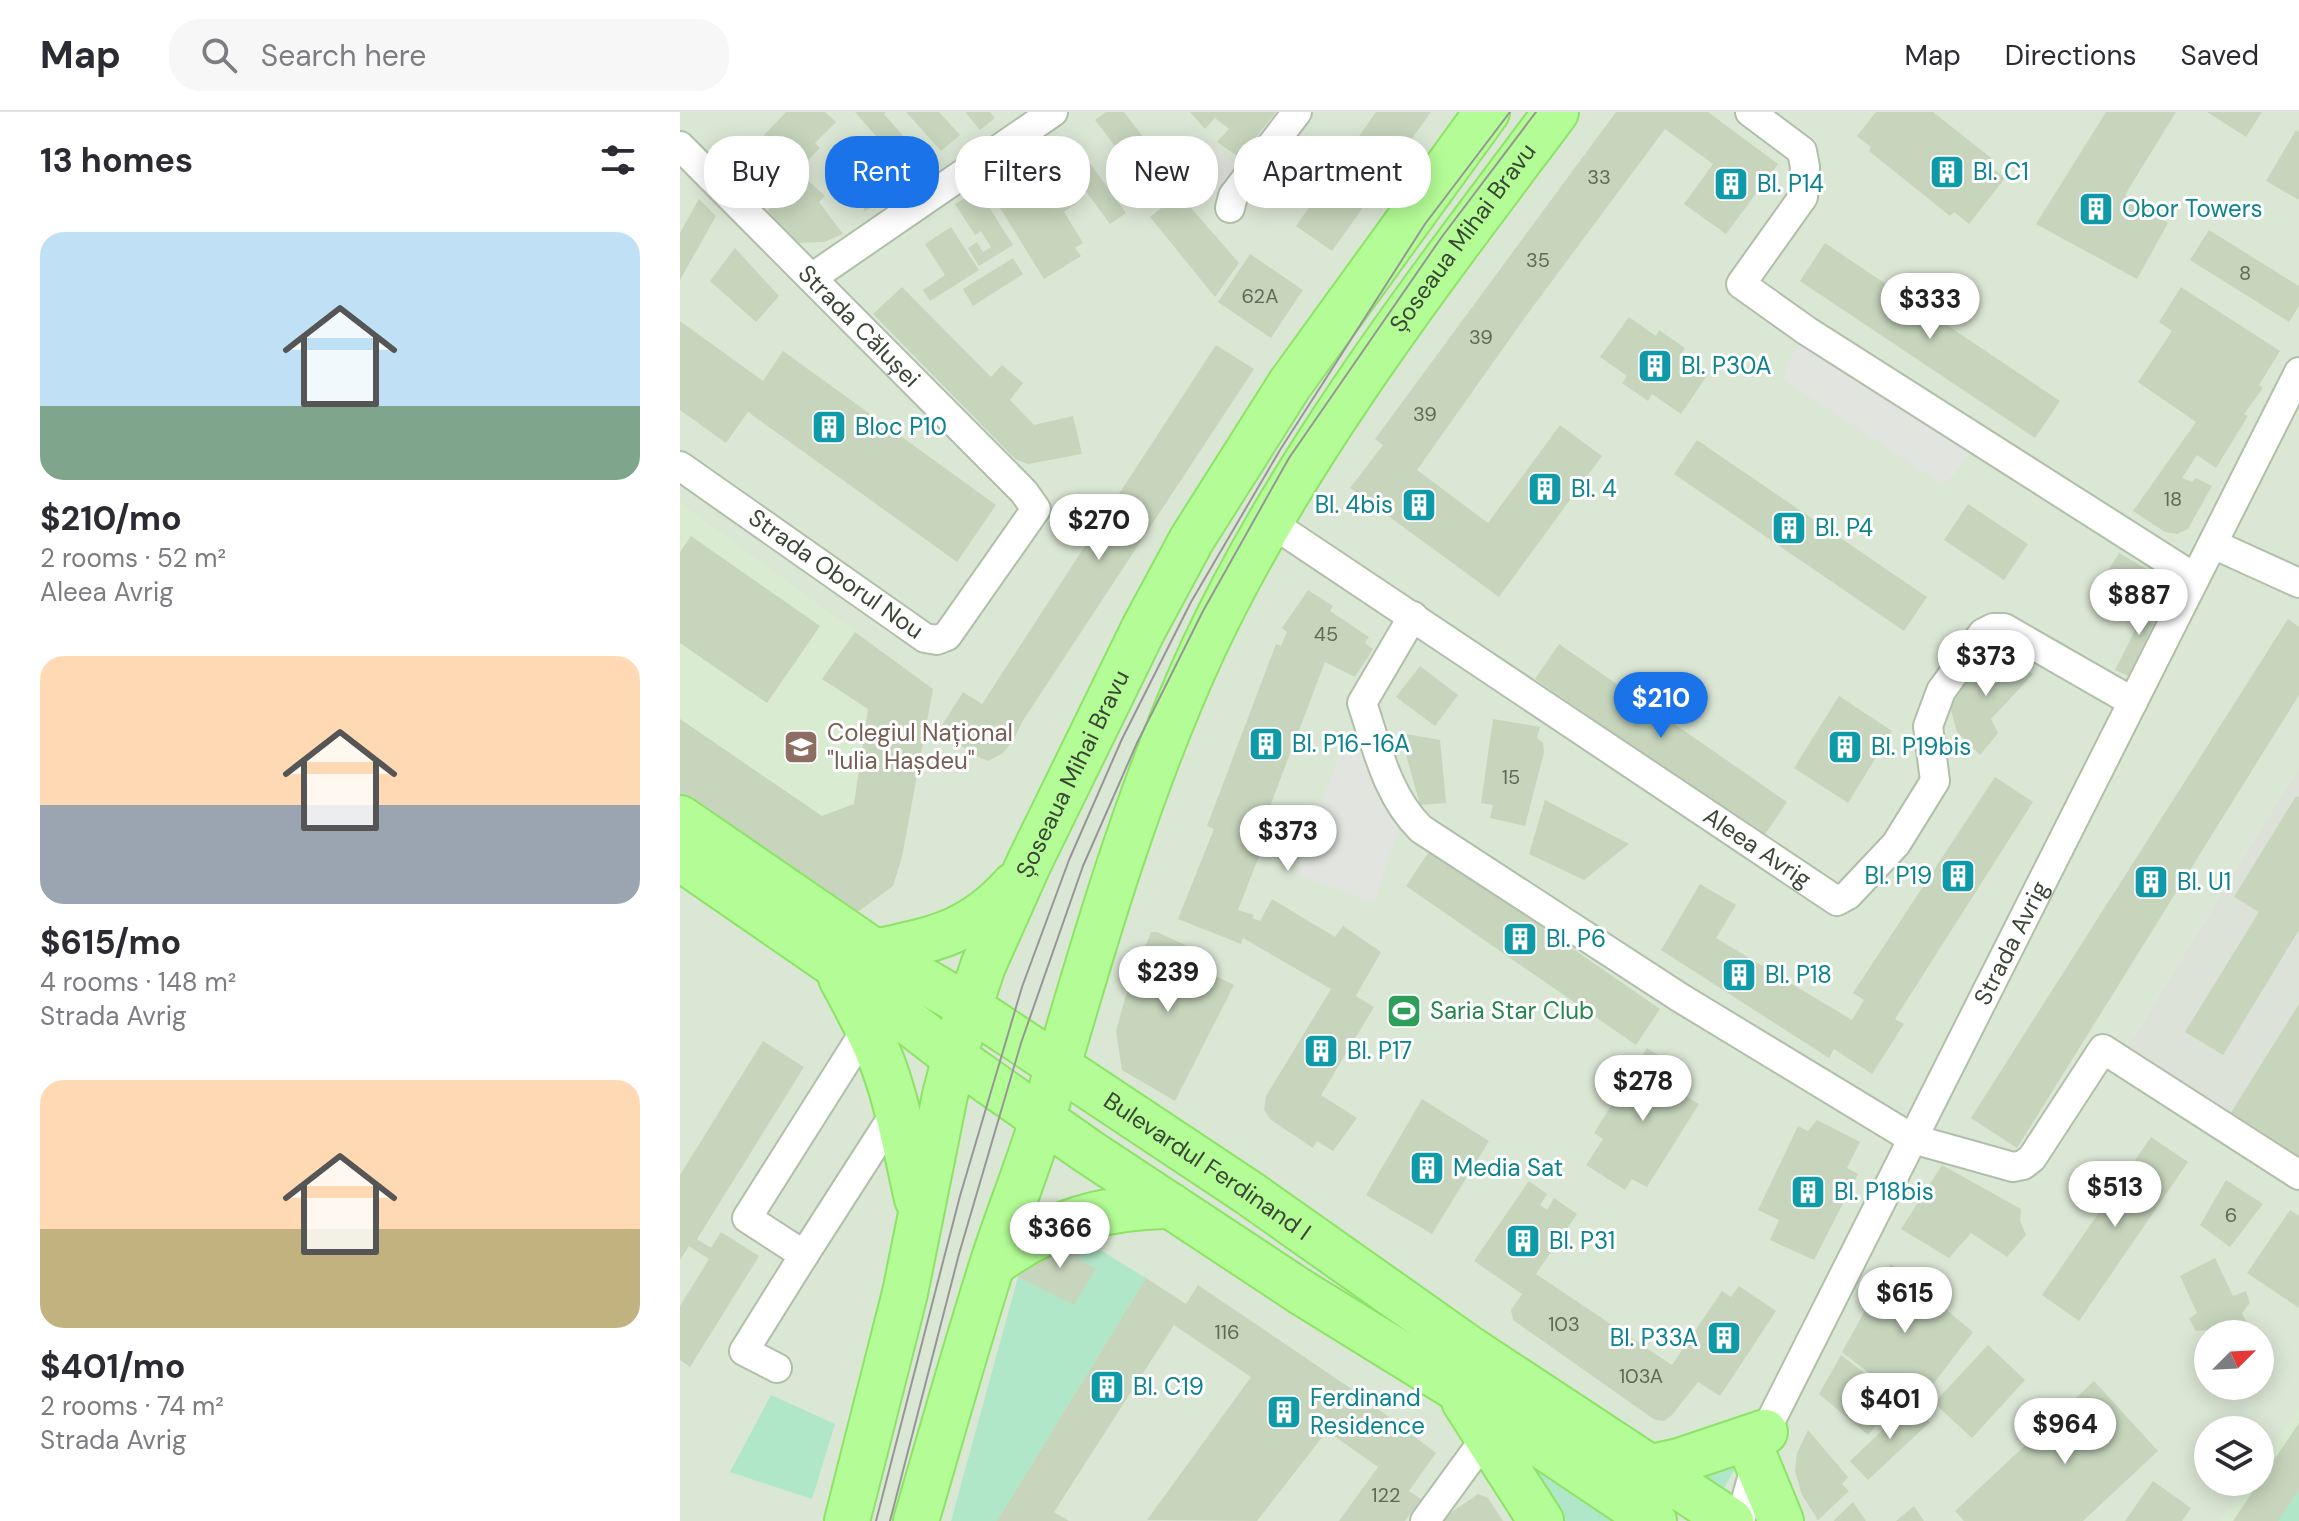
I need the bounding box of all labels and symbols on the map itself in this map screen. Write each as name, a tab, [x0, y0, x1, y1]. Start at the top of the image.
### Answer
street label: Șoseaua Mihai Bravu	[1382, 136, 1542, 338]
building icon: Bl. C1	[1928, 153, 1966, 191]
place label: Bl. C1	[1973, 156, 2029, 187]
house number: 33	[1587, 164, 1611, 190]
building icon: Bl. P14	[1712, 165, 1750, 203]
place label: Bl. P14	[1757, 168, 1824, 199]
building icon: Obor Towers	[2077, 190, 2115, 228]
place label: Obor Towers	[2122, 193, 2263, 224]
house number: 35	[1526, 247, 1550, 273]
street label: Strada Călușei	[792, 258, 927, 394]
house number: 8	[2239, 260, 2251, 286]
pin: $333	[1883, 273, 1977, 341]
house number: 62A	[1242, 283, 1278, 309]
house number: 39	[1469, 324, 1493, 350]
building icon: Bl. P30A	[1636, 347, 1674, 385]
place label: Bl. P30A	[1681, 350, 1772, 381]
house number: 39	[1413, 401, 1437, 427]
building icon: Bloc P10	[810, 408, 848, 446]
place label: Bloc P10	[855, 411, 947, 442]
building icon: Bl. 4	[1526, 470, 1564, 508]
place label: Bl. 4	[1571, 473, 1617, 504]
building icon: Bl. 4bis	[1400, 486, 1438, 524]
house number: 18	[2164, 486, 2182, 512]
place label: Bl. 4bis	[1315, 489, 1393, 520]
pin: $270	[1052, 494, 1146, 562]
street label: Strada Oborul Nou	[743, 502, 930, 646]
building icon: Bl. P4	[1770, 509, 1808, 547]
place label: Bl. P4	[1815, 512, 1873, 543]
pin: $887	[2092, 569, 2186, 637]
house number: 45	[1314, 621, 1338, 647]
pin: $373	[1939, 630, 2033, 698]
street label: Șoseaua Mihai Bravu	[1009, 665, 1136, 882]
pin: $210	[1614, 672, 1708, 740]
place label: Colegiul Național "Iulia Hașdeu"	[827, 717, 1013, 776]
building icon: Bl. P16-16A	[1247, 725, 1285, 763]
school or university icon: Colegiul Național "Iulia Hașdeu"	[782, 728, 820, 766]
place label: Bl. P16-16A	[1292, 728, 1410, 759]
building icon: Bl. P19bis	[1826, 728, 1864, 766]
place label: Bl. P19bis	[1871, 731, 1971, 762]
house number: 15	[1502, 764, 1520, 790]
street label: Aleea Avrig	[1698, 800, 1817, 894]
pin: $373	[1241, 805, 1335, 873]
building icon: Bl. P19	[1939, 857, 1977, 895]
place label: Bl. P19	[1865, 860, 1932, 891]
building icon: Bl. U1	[2132, 863, 2170, 901]
place label: Bl. U1	[2177, 866, 2231, 897]
street label: Strada Avrig	[1967, 875, 2055, 1010]
building icon: Bl. P6	[1501, 920, 1539, 958]
place label: Bl. P6	[1546, 923, 1606, 954]
pin: $239	[1121, 946, 1215, 1014]
building icon: Bl. P18	[1720, 956, 1758, 994]
place label: Bl. P18	[1765, 959, 1832, 990]
sports icon: Saria Star Club	[1385, 992, 1423, 1030]
place label: Saria Star Club	[1430, 995, 1594, 1026]
building icon: Bl. P17	[1302, 1032, 1340, 1070]
place label: Bl. P17	[1347, 1035, 1412, 1066]
pin: $278	[1596, 1055, 1690, 1123]
street label: Bulevardul Ferdinand I	[1098, 1085, 1317, 1247]
building icon: Media Sat	[1408, 1149, 1446, 1187]
place label: Media Sat	[1453, 1152, 1563, 1183]
pin: $513	[2068, 1161, 2162, 1229]
building icon: Bl. P18bis	[1789, 1173, 1827, 1211]
place label: Bl. P18bis	[1834, 1176, 1934, 1207]
pin: $366	[1013, 1202, 1107, 1270]
house number: 6	[2225, 1202, 2237, 1228]
building icon: Bl. P31	[1504, 1222, 1542, 1260]
place label: Bl. P31	[1549, 1225, 1615, 1256]
pin: $615	[1858, 1267, 1952, 1335]
house number: 103	[1548, 1311, 1580, 1337]
house number: 116	[1214, 1319, 1240, 1345]
building icon: Bl. P33A	[1705, 1319, 1743, 1357]
north arrow	[2194, 1320, 2274, 1400]
place label: Bl. P33A	[1610, 1322, 1698, 1353]
house number: 103A	[1619, 1363, 1663, 1389]
building icon: Bl. C19	[1088, 1368, 1126, 1406]
place label: Bl. C19	[1133, 1371, 1204, 1402]
pin: $401	[1843, 1373, 1937, 1441]
place label: Ferdinand Residence	[1310, 1382, 1425, 1441]
building icon: Ferdinand Residence	[1265, 1393, 1303, 1431]
pin: $964	[2018, 1398, 2112, 1466]
house number: 122	[1371, 1482, 1401, 1508]

